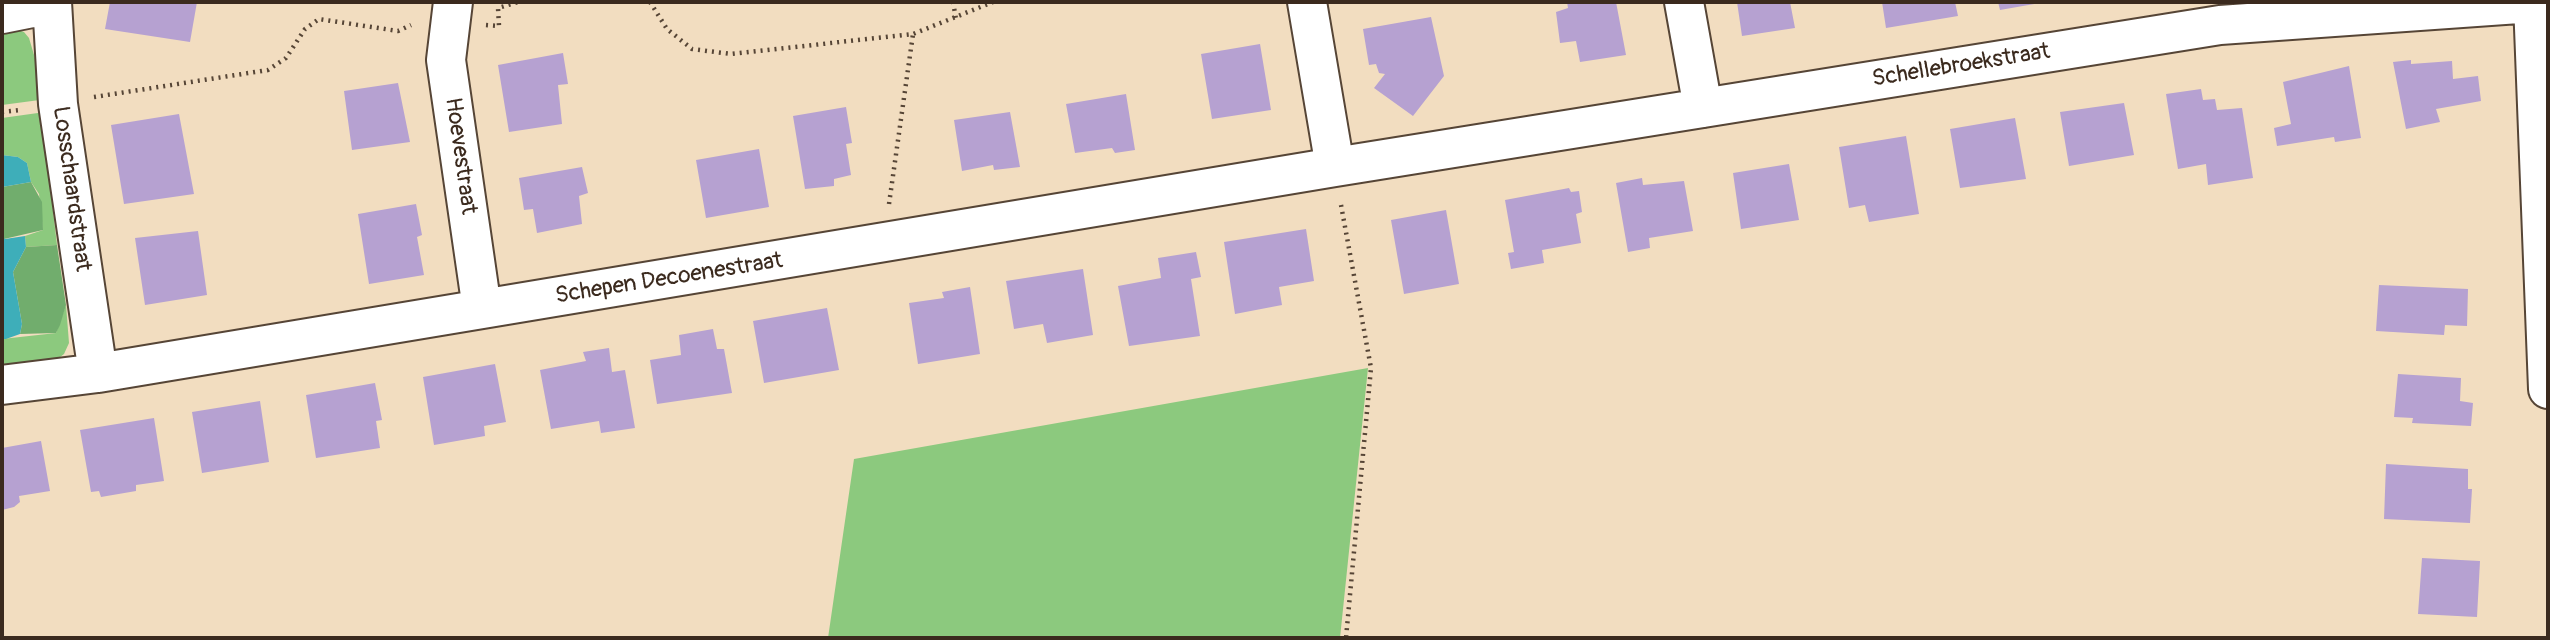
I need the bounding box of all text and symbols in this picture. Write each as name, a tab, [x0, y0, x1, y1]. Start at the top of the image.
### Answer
street label: Schellebroekstraat	[1870, 38, 2052, 94]
street label: Hoevestraat	[438, 96, 482, 216]
street label: Losschaardstraat	[46, 105, 96, 273]
street label: Schepen Decoenestraat	[553, 247, 785, 311]

